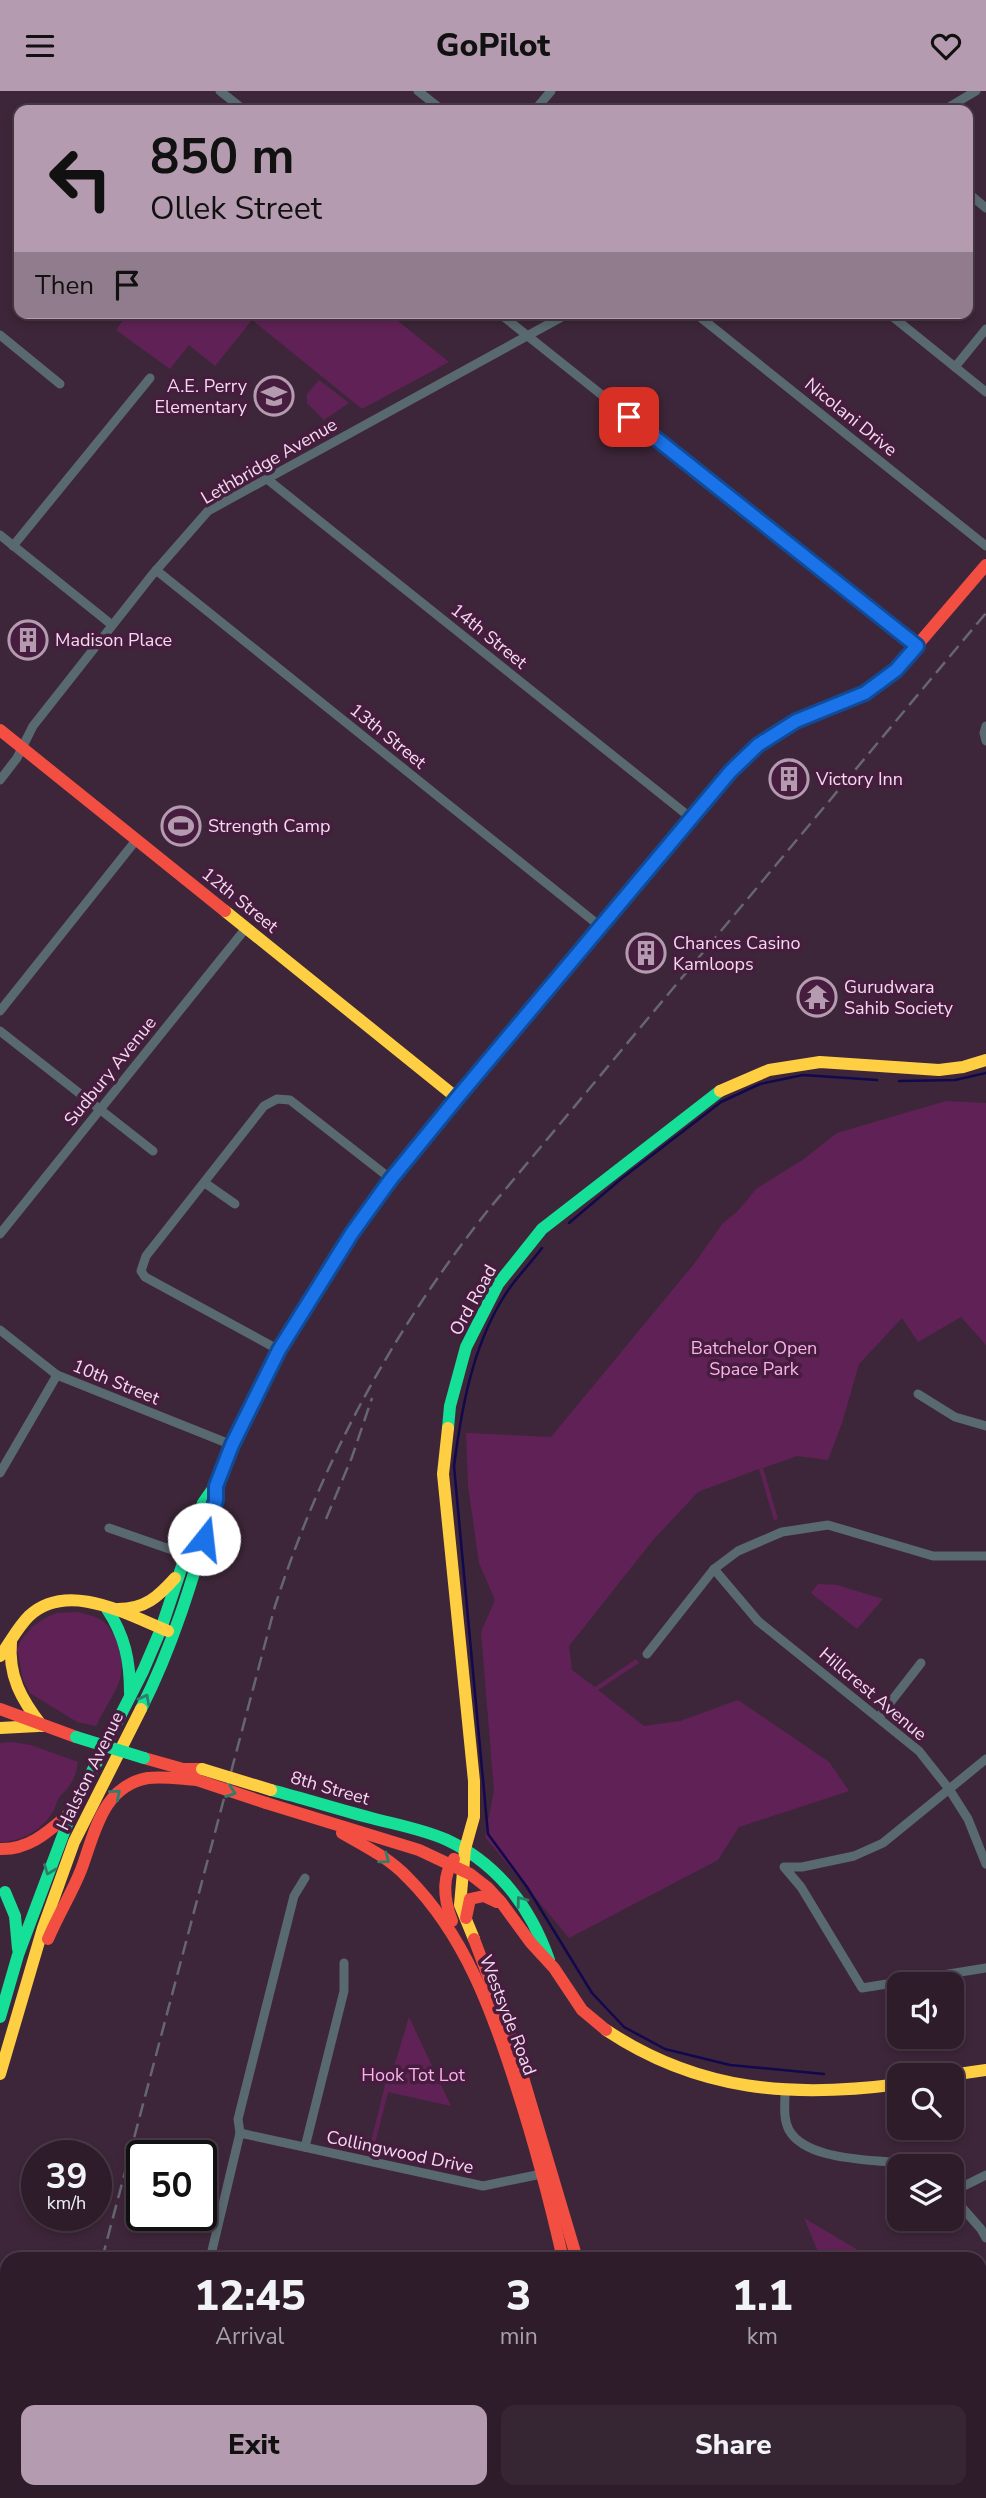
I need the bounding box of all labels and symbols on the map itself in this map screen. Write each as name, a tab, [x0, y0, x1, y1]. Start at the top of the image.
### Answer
street label: Nicolani Drive	[800, 372, 902, 462]
place label: A.E. Perry Elementary	[154, 374, 248, 419]
school or university icon: A.E. Perry Elementary	[253, 375, 295, 417]
pin	[599, 387, 659, 447]
street label: Lethbridge Avenue	[197, 412, 341, 510]
street label: 14th Street	[446, 598, 533, 675]
building icon: Madison Place	[7, 619, 49, 661]
place label: Madison Place	[55, 628, 172, 652]
street label: 13th Street	[345, 698, 432, 775]
building icon: Victory Inn	[768, 758, 810, 800]
place label: Victory Inn	[815, 767, 903, 791]
sports icon: Strength Camp	[160, 805, 202, 847]
place label: Strength Camp	[208, 814, 330, 838]
street label: 12th Street	[197, 862, 284, 939]
place label: Chances Casino Kamloops	[673, 931, 801, 976]
building icon: Chances Casino Kamloops	[625, 932, 667, 974]
place label: Gurudwara Sahib Society	[844, 975, 954, 1020]
temple icon: Gurudwara Sahib Society	[796, 976, 838, 1018]
street label: Sudbury Avenue	[58, 1011, 162, 1131]
street label: Ord Road	[444, 1260, 502, 1340]
park label: Batchelor Open Space Park	[691, 1336, 817, 1381]
street label: 10th Street	[69, 1354, 164, 1411]
position arrow	[167, 1502, 241, 1576]
street label: Hillcrest Avenue	[814, 1642, 932, 1746]
one-way arrow	[137, 1694, 150, 1706]
street label: Halston Avenue	[51, 1708, 129, 1834]
street label: 8th Street	[288, 1765, 373, 1811]
one-way arrow	[225, 1783, 237, 1798]
one-way arrow	[108, 1790, 121, 1802]
one-way arrow	[377, 1850, 390, 1863]
one-way arrow	[44, 1864, 58, 1876]
one-way arrow	[516, 1897, 529, 1909]
street label: Westsyde Road	[474, 1951, 542, 2079]
park label: Hook Tot Lot	[361, 2063, 465, 2087]
street label: Collingwood Drive	[324, 2125, 476, 2179]
speed limit sign: 50	[126, 2140, 217, 2231]

